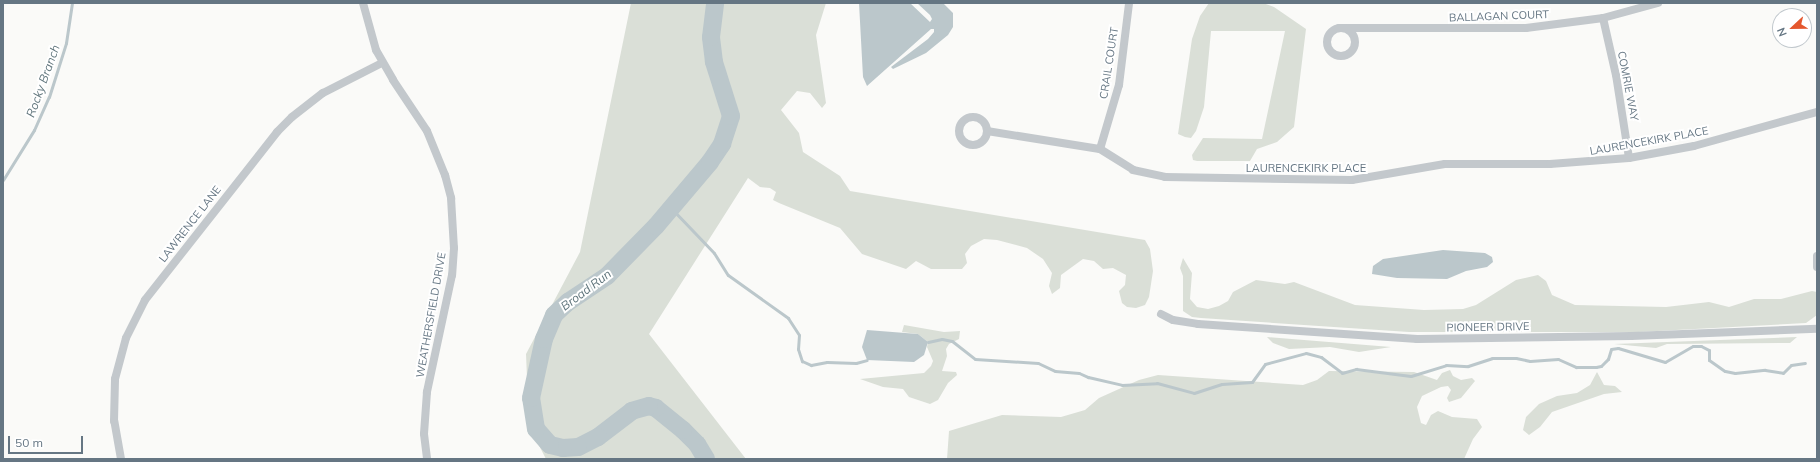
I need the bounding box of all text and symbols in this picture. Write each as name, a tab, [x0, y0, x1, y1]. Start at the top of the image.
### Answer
street label: BALLAGAN COURT	[1449, 8, 1549, 24]
north arrow	[1772, 8, 1812, 48]
street label: CRAIL COURT	[1097, 26, 1121, 100]
text: N	[1774, 26, 1790, 39]
water label: Rocky Branch	[23, 43, 63, 119]
street label: COMRIE WAY	[1615, 50, 1641, 122]
street label: LAURENCEKIRK PLACE	[1589, 124, 1709, 158]
street label: LAURENCEKIRK PLACE	[1246, 161, 1366, 175]
street label: LAWRENCE LANE	[156, 183, 224, 265]
street label: WEATHERSFIELD DRIVE	[413, 251, 449, 379]
water label: Broad Run	[558, 266, 614, 314]
street label: PIONEER DRIVE	[1446, 320, 1530, 334]
scale bar	[10, 428, 85, 454]
text: 50 m	[15, 435, 43, 450]

